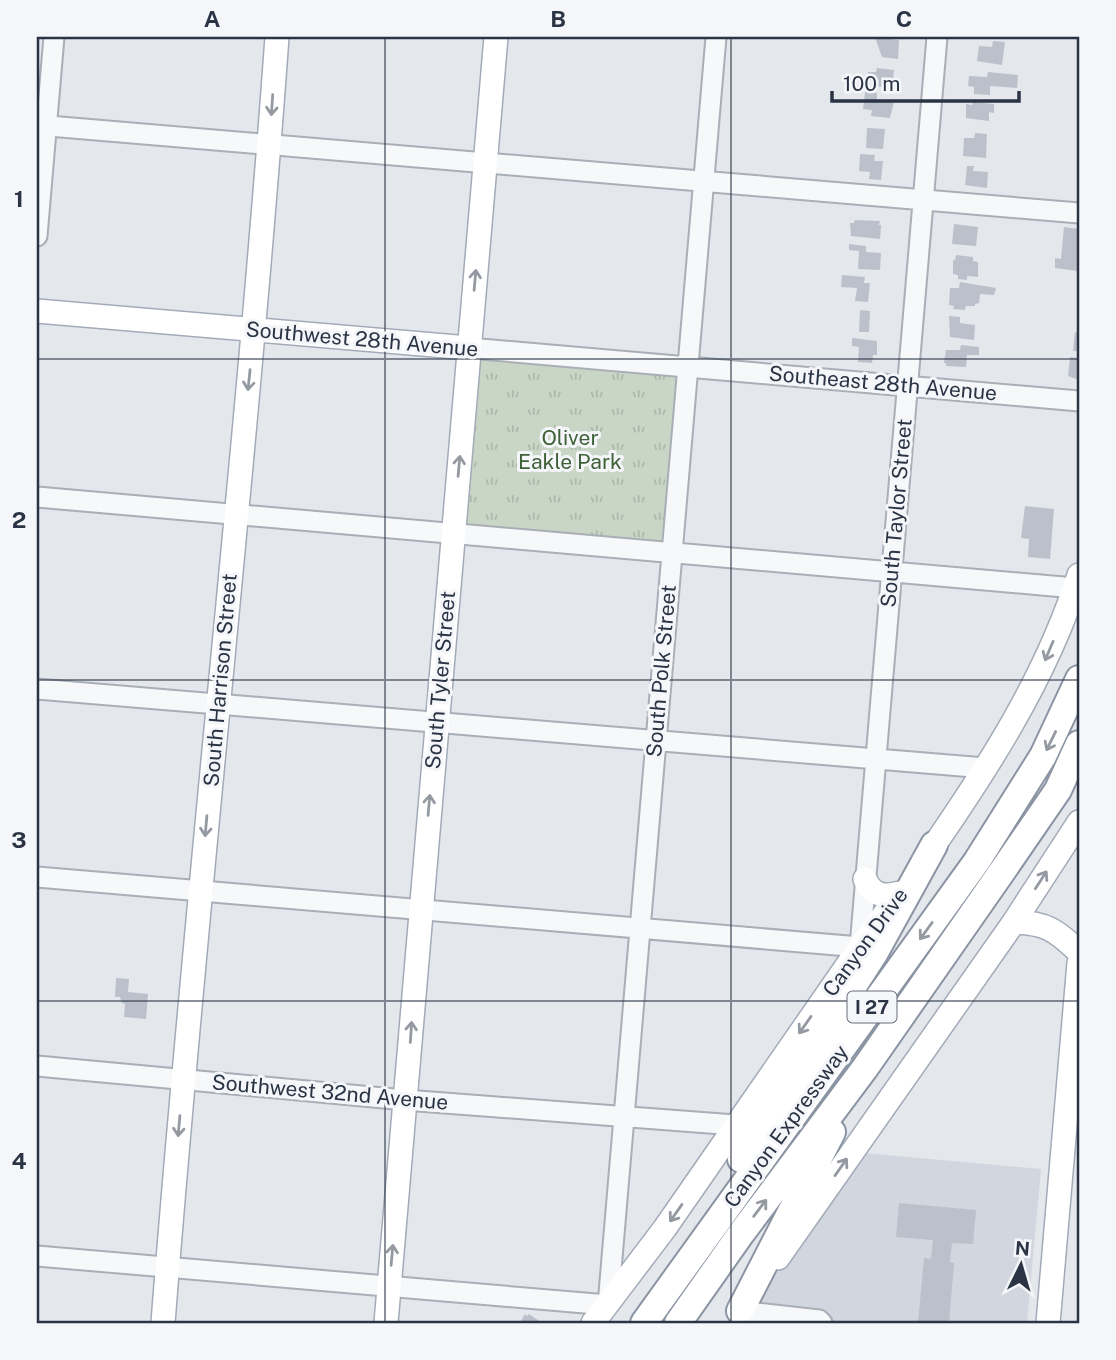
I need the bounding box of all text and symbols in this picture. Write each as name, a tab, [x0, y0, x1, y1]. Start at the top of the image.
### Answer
text: A	[204, 5, 221, 32]
text: B	[550, 5, 566, 32]
text: C	[896, 5, 912, 32]
scale bar	[832, 60, 1020, 104]
text: 100 m	[843, 71, 900, 96]
one-way arrow	[265, 93, 278, 116]
text: 1	[14, 185, 24, 212]
one-way arrow	[469, 269, 482, 292]
street label: Southwest 28th Avenue	[245, 316, 479, 362]
street label: Southeast 28th Avenue	[768, 361, 998, 405]
one-way arrow	[242, 369, 255, 391]
street label: South Taylor Street	[875, 417, 917, 609]
park label: Oliver Eakle Park	[518, 425, 622, 474]
one-way arrow	[453, 455, 466, 478]
text: 2	[12, 506, 26, 533]
street label: South Harrison Street	[198, 572, 242, 788]
street label: South Polk Street	[641, 584, 681, 758]
street label: South Tyler Street	[420, 590, 460, 770]
one-way arrow	[1042, 640, 1055, 661]
one-way arrow	[1043, 730, 1057, 751]
one-way arrow	[423, 794, 436, 817]
one-way arrow	[199, 815, 212, 837]
text: 3	[11, 826, 27, 853]
one-way arrow	[1034, 871, 1049, 890]
street label: Canyon Drive	[817, 883, 913, 1001]
one-way arrow	[919, 921, 933, 940]
road number: I 27	[848, 992, 896, 1023]
one-way arrow	[798, 1015, 812, 1034]
one-way arrow	[405, 1021, 418, 1043]
street label: Canyon Expressway	[719, 1040, 853, 1212]
street label: Southwest 32nd Avenue	[211, 1069, 449, 1115]
one-way arrow	[172, 1114, 185, 1137]
text: 4	[11, 1147, 27, 1174]
one-way arrow	[834, 1158, 848, 1177]
one-way arrow	[752, 1198, 767, 1217]
one-way arrow	[669, 1203, 683, 1222]
north arrow	[986, 1230, 1056, 1300]
text: N	[1014, 1236, 1031, 1260]
one-way arrow	[385, 1244, 398, 1267]

